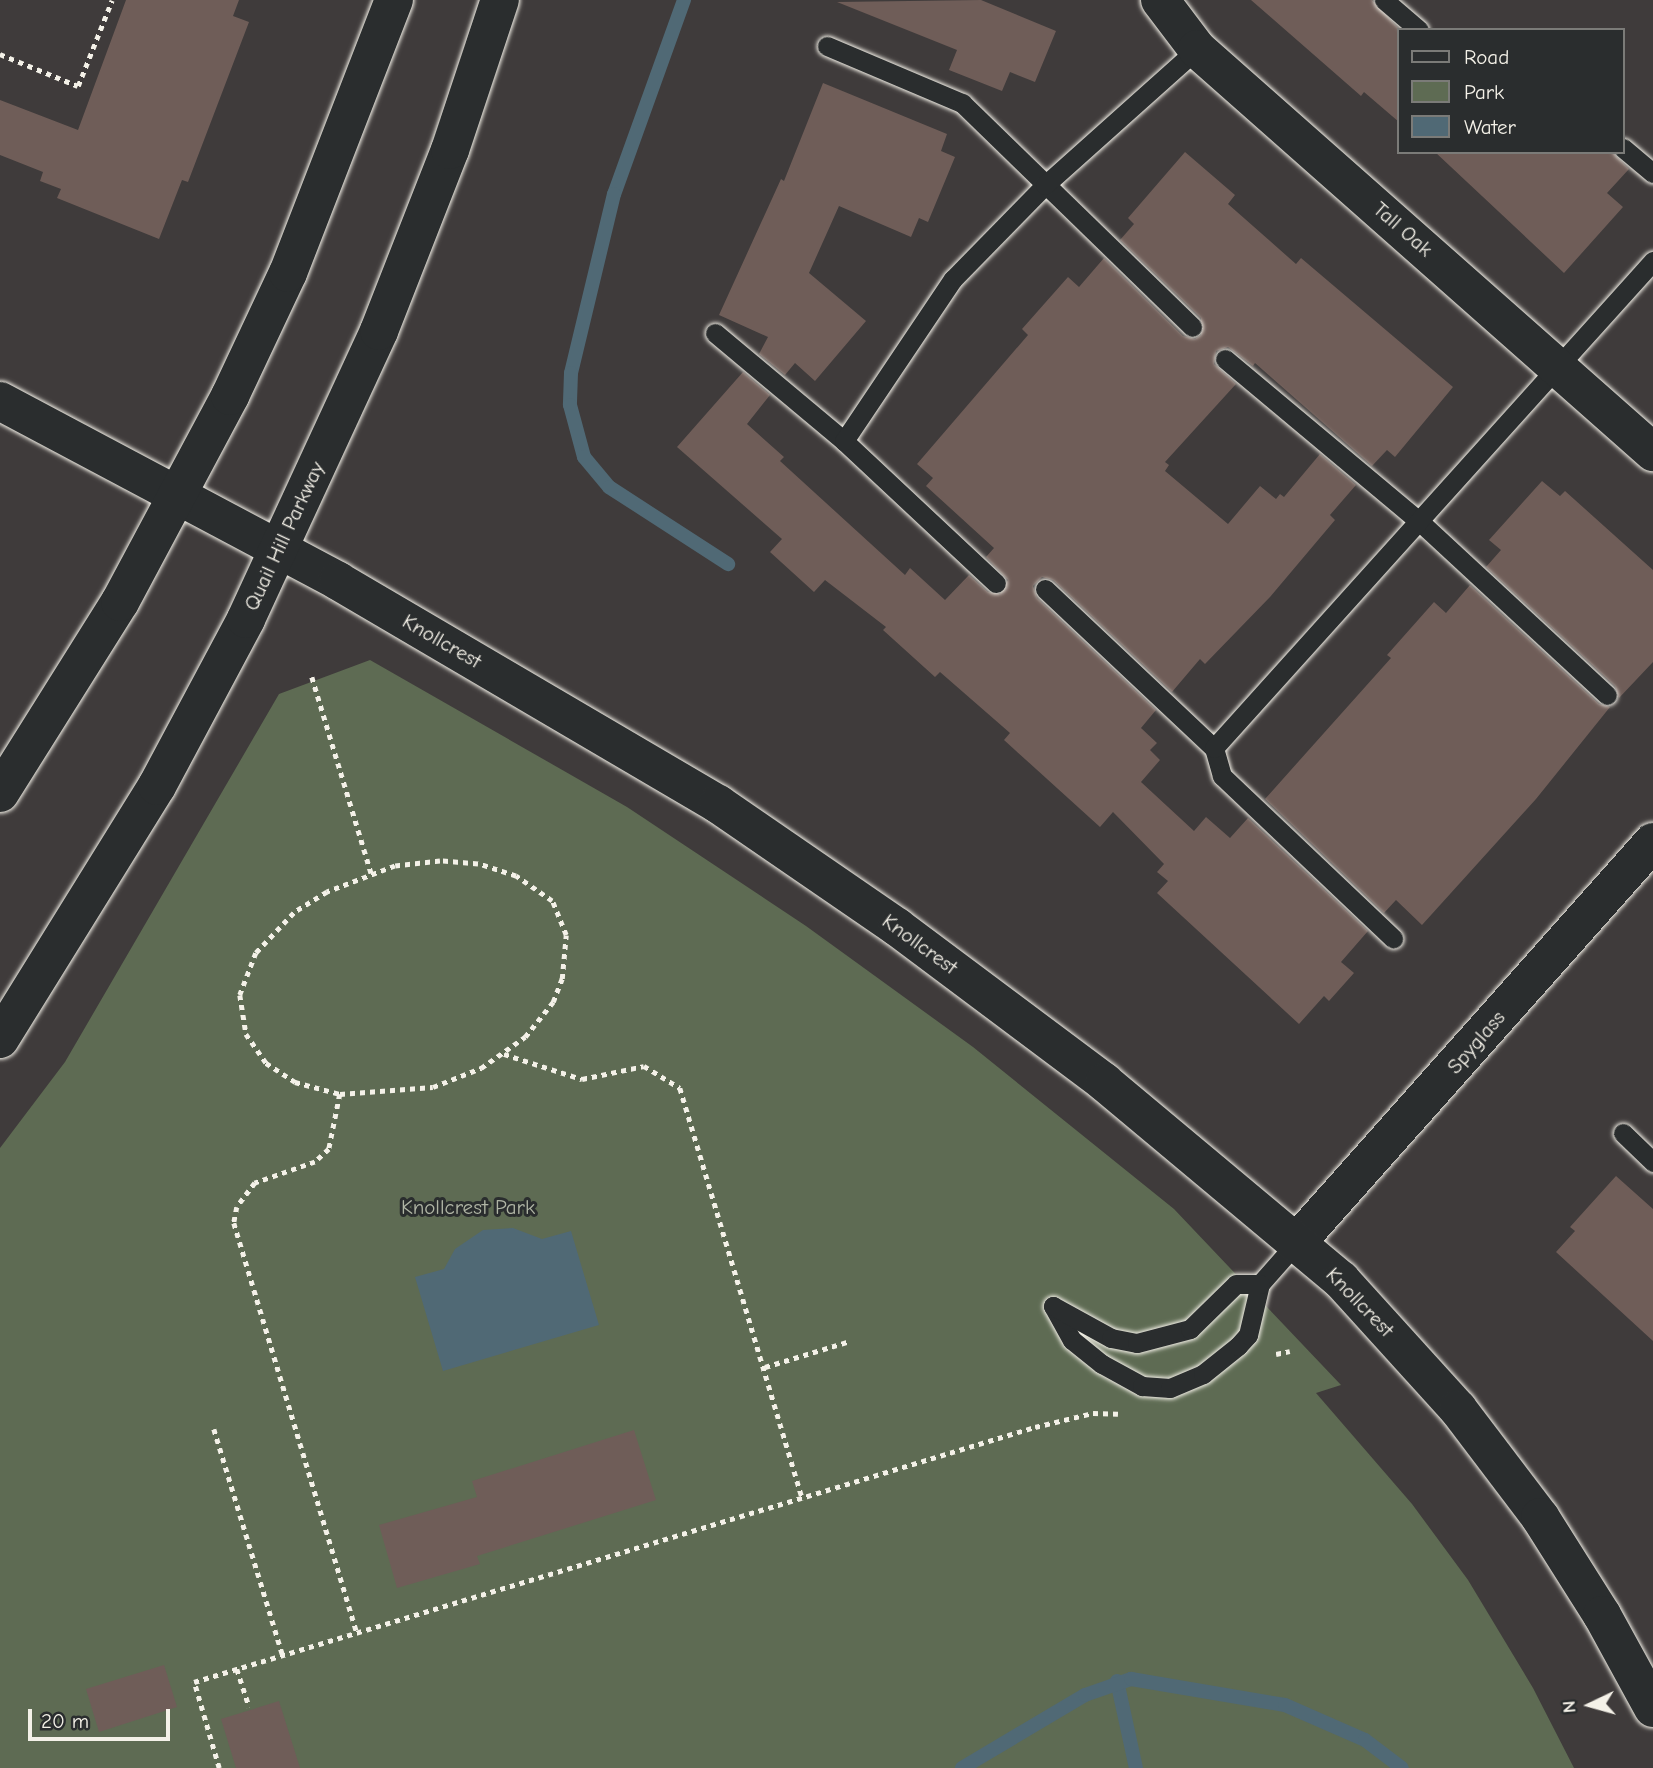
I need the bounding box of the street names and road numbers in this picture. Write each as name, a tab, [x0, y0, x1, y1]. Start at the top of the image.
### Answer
street label: Tall Oak	[1368, 196, 1438, 262]
street label: Quail Hill Parkway	[238, 457, 330, 615]
street label: Knollcrest	[398, 608, 486, 674]
street label: Knollcrest	[877, 908, 963, 980]
street label: Spyglass	[1442, 1005, 1510, 1079]
street label: Knollcrest	[1321, 1262, 1399, 1342]

